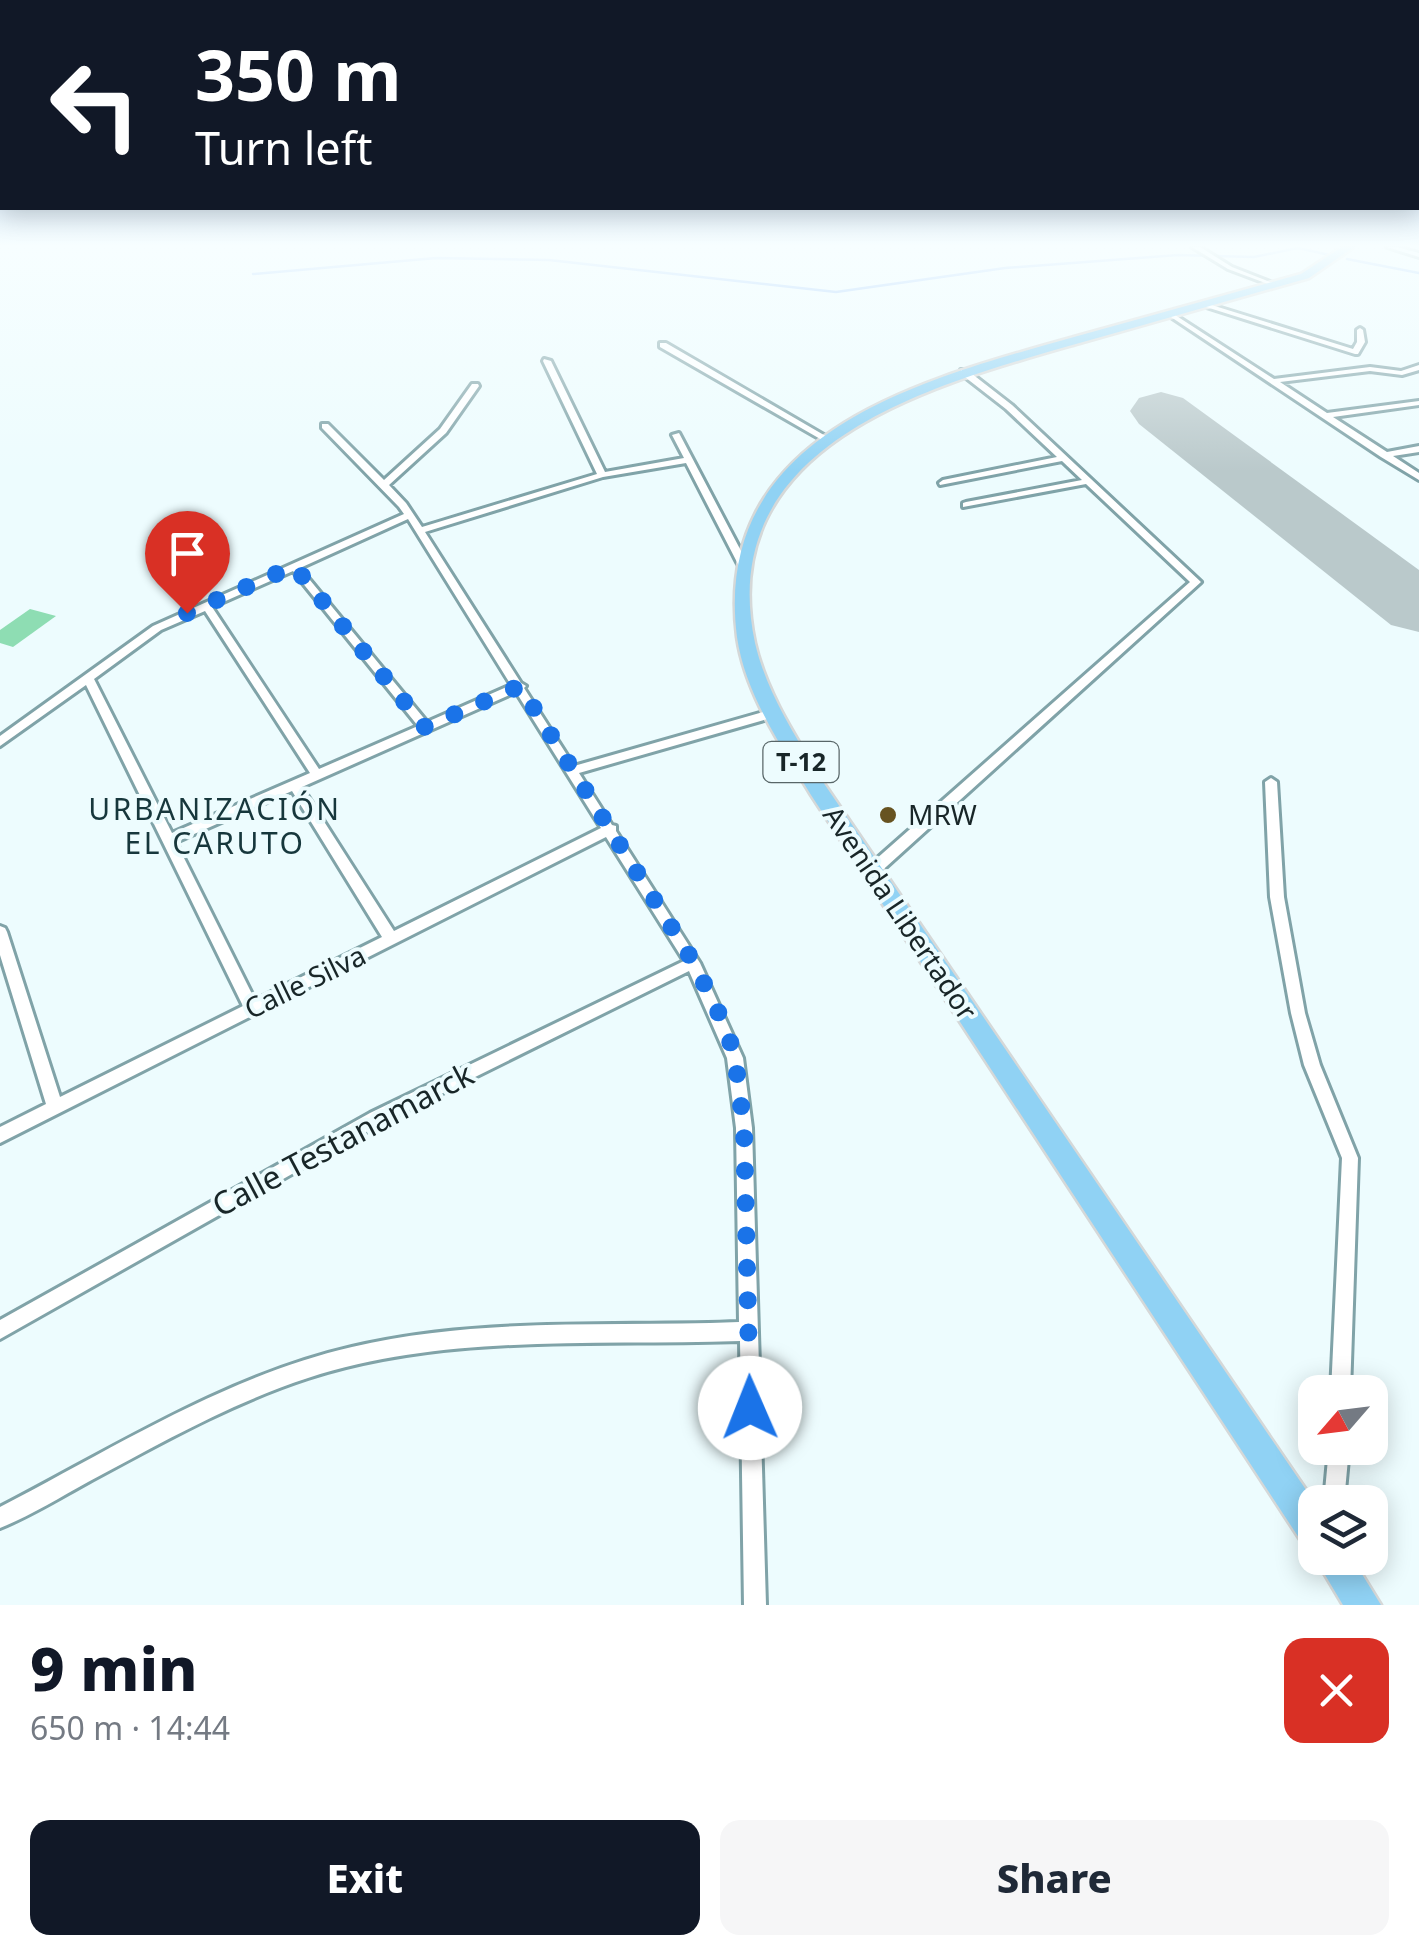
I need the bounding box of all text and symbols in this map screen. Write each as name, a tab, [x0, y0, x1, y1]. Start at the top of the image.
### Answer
text: 350 m	[195, 26, 402, 122]
icon: left	[30, 40, 160, 170]
text: Turn left	[195, 117, 372, 178]
pin	[145, 511, 230, 614]
icon: arrive	[160, 526, 215, 581]
road number: T-12	[764, 742, 838, 782]
district label: URBANIZACIÓN EL CARUTO	[88, 788, 342, 863]
place label: MRW	[908, 795, 977, 833]
street label: Avenida Libertador	[815, 798, 987, 1027]
marker: MRW	[877, 804, 899, 826]
street label: Calle Silva	[238, 935, 372, 1027]
street label: Calle Testanamarck	[204, 1052, 480, 1226]
position arrow	[698, 1356, 802, 1460]
north arrow	[1298, 1375, 1388, 1465]
map controls	[1298, 1375, 1388, 1575]
button: layers	[1298, 1485, 1388, 1575]
text: 9 min	[30, 1627, 198, 1709]
button: close	[1284, 1638, 1389, 1743]
text: 650 m · 14:44	[30, 1706, 230, 1749]
button: Exit	[30, 1820, 700, 1935]
button: Share	[720, 1820, 1389, 1935]

